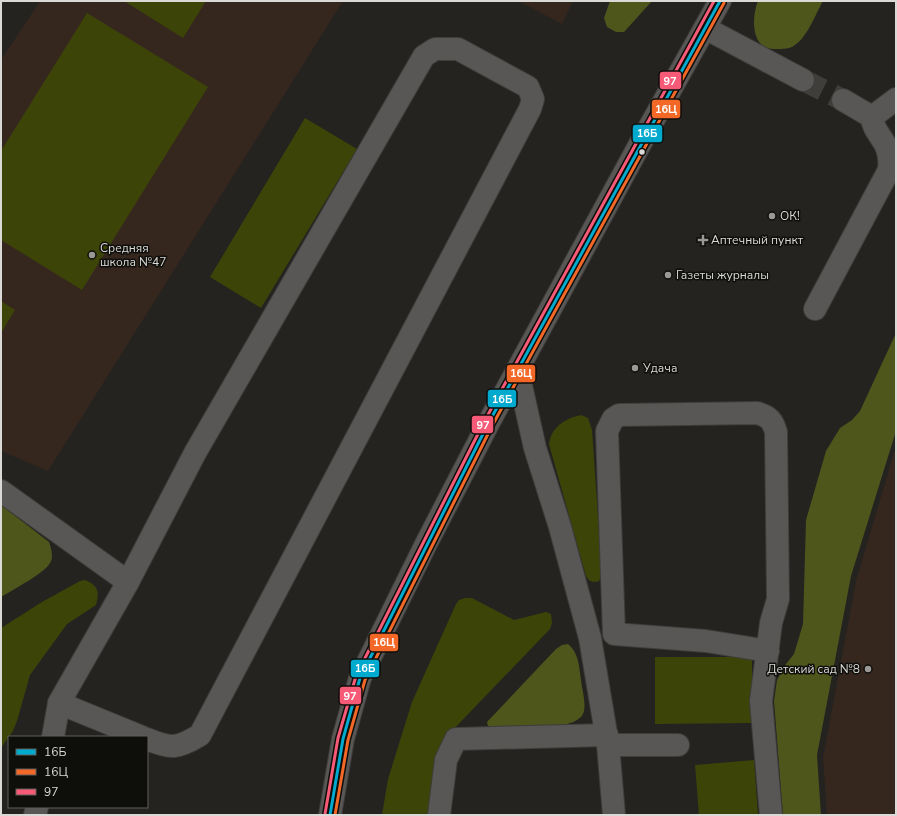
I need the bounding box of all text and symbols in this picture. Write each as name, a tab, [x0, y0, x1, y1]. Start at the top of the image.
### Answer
line badge: 97	[659, 71, 682, 90]
text: 97	[663, 74, 677, 89]
line badge: 16Ц	[651, 99, 681, 119]
text: 16Ц	[655, 102, 677, 117]
line badge: 16Б	[632, 124, 663, 143]
text: 16Б	[637, 126, 657, 141]
unlabelled marker	[637, 147, 647, 157]
place label: ОК!	[780, 208, 800, 224]
marker: ОК!	[767, 211, 777, 221]
place label: Аптечный пункт	[711, 232, 804, 248]
marker: Аптечный пункт	[698, 235, 708, 245]
place label: Средняя школа №47	[100, 240, 166, 270]
marker: Средняя школа №47	[87, 250, 97, 260]
place label: Газеты журналы	[676, 267, 769, 283]
marker: Газеты журналы	[663, 270, 673, 280]
place label: Удача	[642, 360, 677, 376]
marker: Удача	[630, 363, 640, 373]
line badge: 16Ц	[506, 364, 536, 383]
text: 16Ц	[510, 366, 532, 381]
line badge: 16Б	[487, 389, 517, 408]
text: 16Б	[492, 392, 512, 407]
line badge: 97	[471, 415, 494, 434]
text: 97	[476, 418, 490, 433]
line badge: 16Ц	[369, 633, 399, 652]
text: 16Ц	[373, 635, 395, 650]
line badge: 16Б	[350, 659, 380, 678]
text: 16Б	[355, 661, 375, 676]
place label: Детский сад №8	[767, 661, 860, 677]
marker: Детский сад №8	[863, 664, 873, 674]
line badge: 97	[339, 686, 362, 705]
text: 97	[343, 689, 357, 704]
legend	[8, 736, 148, 808]
text: 16Б	[44, 744, 66, 760]
text: 16Ц	[44, 764, 68, 780]
text: 97	[44, 784, 58, 800]

